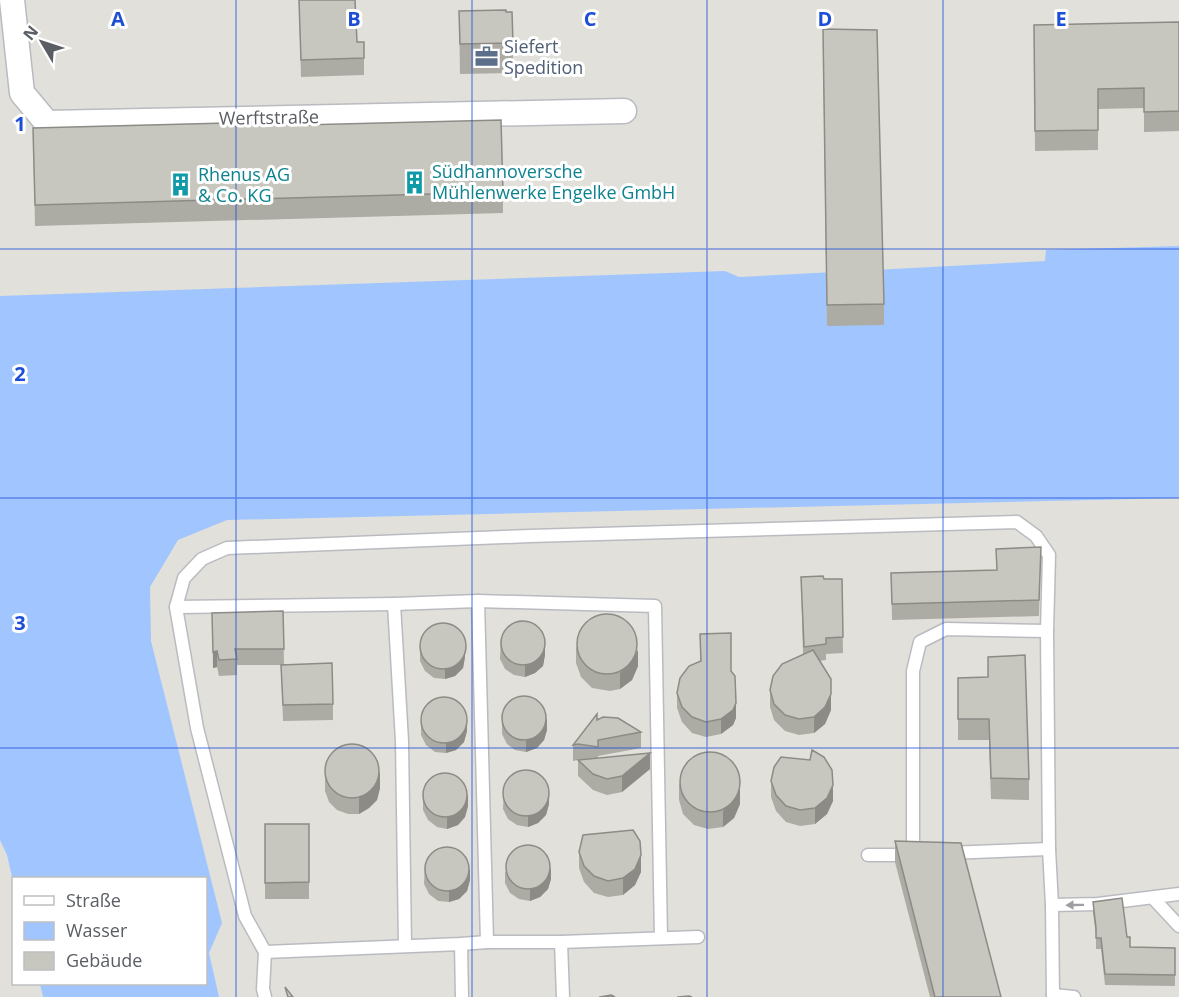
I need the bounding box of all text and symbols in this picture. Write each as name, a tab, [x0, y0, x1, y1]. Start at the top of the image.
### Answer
text: A	[111, 5, 125, 32]
text: B	[347, 5, 361, 32]
text: C	[584, 5, 597, 32]
text: D	[818, 5, 832, 32]
text: E	[1055, 5, 1067, 32]
north arrow	[12, 12, 72, 72]
text: N	[18, 21, 43, 45]
place label: Siefert Spedition	[504, 34, 583, 79]
office icon: Siefert Spedition	[473, 44, 499, 70]
street label: Werftstraße	[219, 104, 319, 130]
text: 1	[14, 110, 26, 137]
place label: Südhannoversche Mühlenwerke Engelke GmbH	[432, 159, 675, 204]
place label: Rhenus AG & Co. KG	[198, 162, 290, 207]
building icon: Südhannoversche Mühlenwerke Engelke GmbH	[401, 169, 427, 195]
building icon: Rhenus AG & Co. KG	[167, 172, 193, 198]
text: 2	[14, 360, 26, 387]
text: 3	[14, 609, 26, 636]
legend	[12, 877, 207, 985]
text: Straße	[66, 888, 121, 912]
one-way arrow	[1065, 900, 1084, 910]
text: Wasser	[66, 918, 128, 942]
text: Gebäude	[66, 948, 142, 972]

